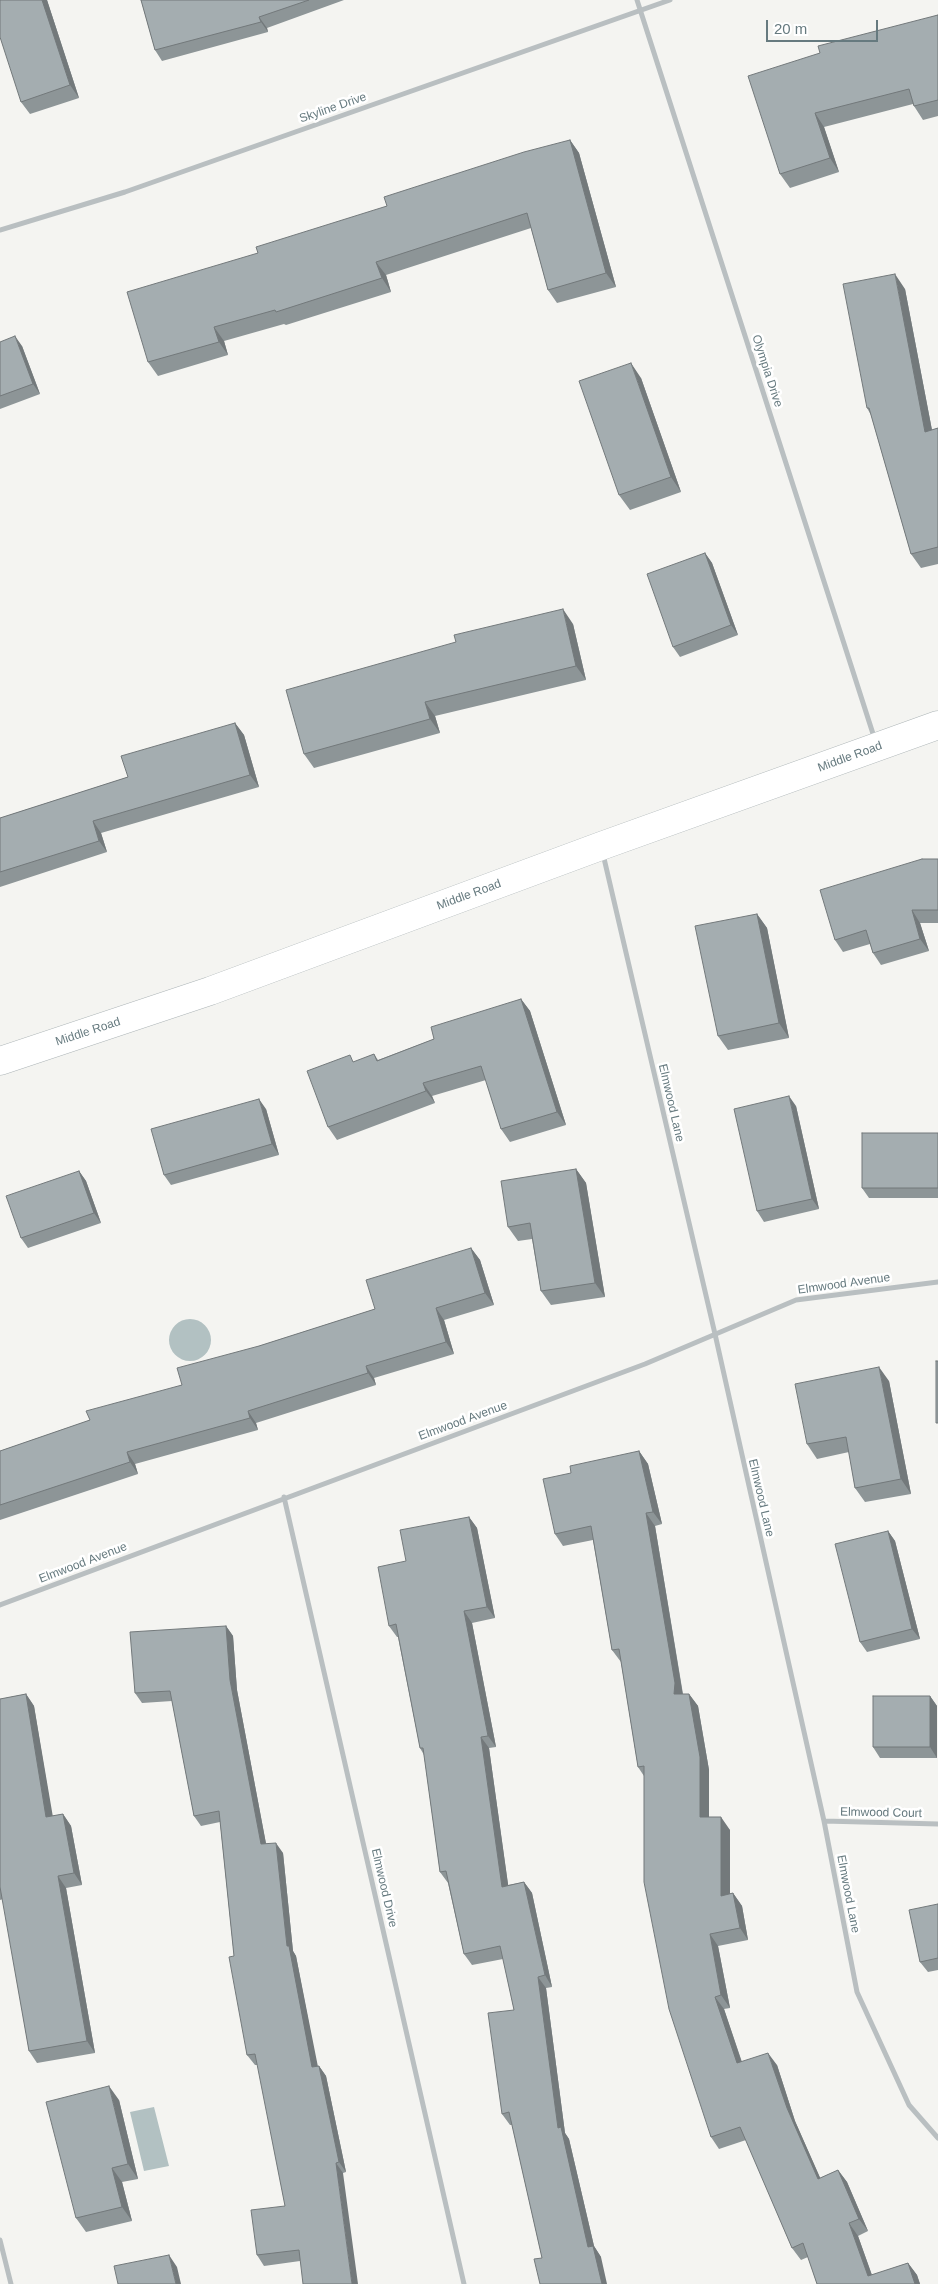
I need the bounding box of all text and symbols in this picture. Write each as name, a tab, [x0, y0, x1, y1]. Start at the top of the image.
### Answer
scale bar	[768, 10, 880, 42]
text: 20 m	[774, 20, 807, 37]
street label: Skyline Drive	[298, 90, 368, 126]
street label: Olympia Drive	[749, 333, 785, 409]
street label: Middle Road	[816, 739, 884, 775]
street label: Middle Road	[435, 877, 503, 913]
street label: Middle Road	[54, 1015, 122, 1049]
street label: Elmwood Lane	[655, 1063, 687, 1143]
street label: Elmwood Avenue	[797, 1270, 891, 1298]
street label: Elmwood Avenue	[417, 1398, 509, 1444]
street label: Elmwood Lane	[745, 1458, 777, 1538]
street label: Elmwood Avenue	[37, 1540, 129, 1586]
street label: Elmwood Court	[840, 1805, 922, 1821]
street label: Elmwood Drive	[368, 1847, 400, 1929]
street label: Elmwood Lane	[833, 1854, 863, 1934]

